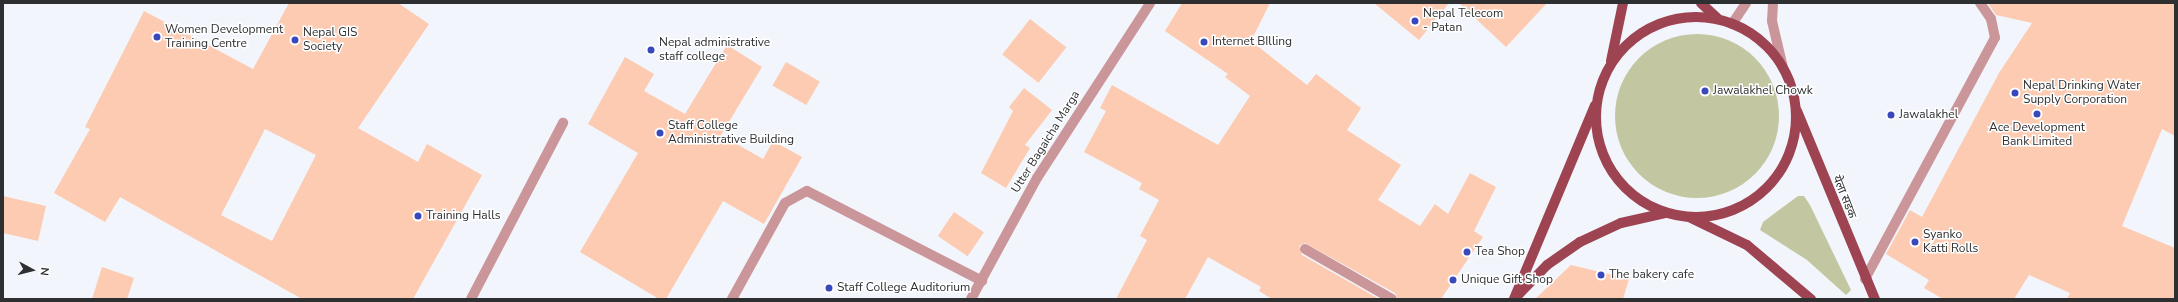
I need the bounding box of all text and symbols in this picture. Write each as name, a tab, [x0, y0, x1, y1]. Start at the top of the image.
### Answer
place label: Nepal Telecom - Patan	[1423, 7, 1503, 35]
marker: Nepal Telecom - Patan	[1410, 16, 1420, 26]
place label: Women Development Training Centre	[165, 23, 283, 51]
place label: Nepal GIS Society	[303, 26, 357, 54]
marker: Women Development Training Centre	[152, 32, 162, 42]
marker: Nepal GIS Society	[290, 35, 300, 45]
place label: Internet BIlling	[1212, 35, 1292, 49]
place label: Nepal administrative staff college	[659, 36, 770, 64]
marker: Internet BIlling	[1199, 37, 1209, 47]
marker: Nepal administrative staff college	[646, 45, 656, 55]
place label: Nepal Drinking Water Supply Corporation	[2023, 79, 2140, 107]
place label: Jawalakhel Chowk	[1713, 84, 1813, 98]
marker: Jawalakhel Chowk	[1700, 86, 1710, 96]
street label: Utter Bagaicha Marga	[1009, 88, 1083, 196]
marker: Nepal Drinking Water Supply Corporation	[2010, 88, 2020, 98]
place label: Jawalakhel	[1899, 108, 1958, 122]
marker: Ace Development Bank Limited	[2032, 109, 2042, 119]
marker: Jawalakhel	[1886, 110, 1896, 120]
place label: Staff College Administrative Building	[668, 119, 794, 147]
place label: Ace Development Bank Limited	[1989, 121, 2085, 149]
marker: Staff College Administrative Building	[655, 128, 665, 138]
street label: येला सडक	[1829, 173, 1859, 221]
place label: Training Halls	[426, 209, 501, 223]
marker: Training Halls	[413, 211, 423, 221]
place label: Syanko Katti Rolls	[1923, 228, 1978, 256]
marker: Syanko Katti Rolls	[1910, 237, 1920, 247]
place label: Tea Shop	[1475, 245, 1525, 259]
marker: Tea Shop	[1462, 247, 1472, 257]
north arrow	[12, 250, 52, 290]
text: N	[36, 267, 52, 277]
place label: The bakery cafe	[1609, 268, 1694, 282]
marker: The bakery cafe	[1596, 270, 1606, 280]
place label: Unique Gift Shop	[1461, 273, 1553, 287]
marker: Unique Gift Shop	[1448, 275, 1458, 285]
place label: Staff College Auditorium	[837, 281, 970, 295]
marker: Staff College Auditorium	[824, 283, 834, 293]

